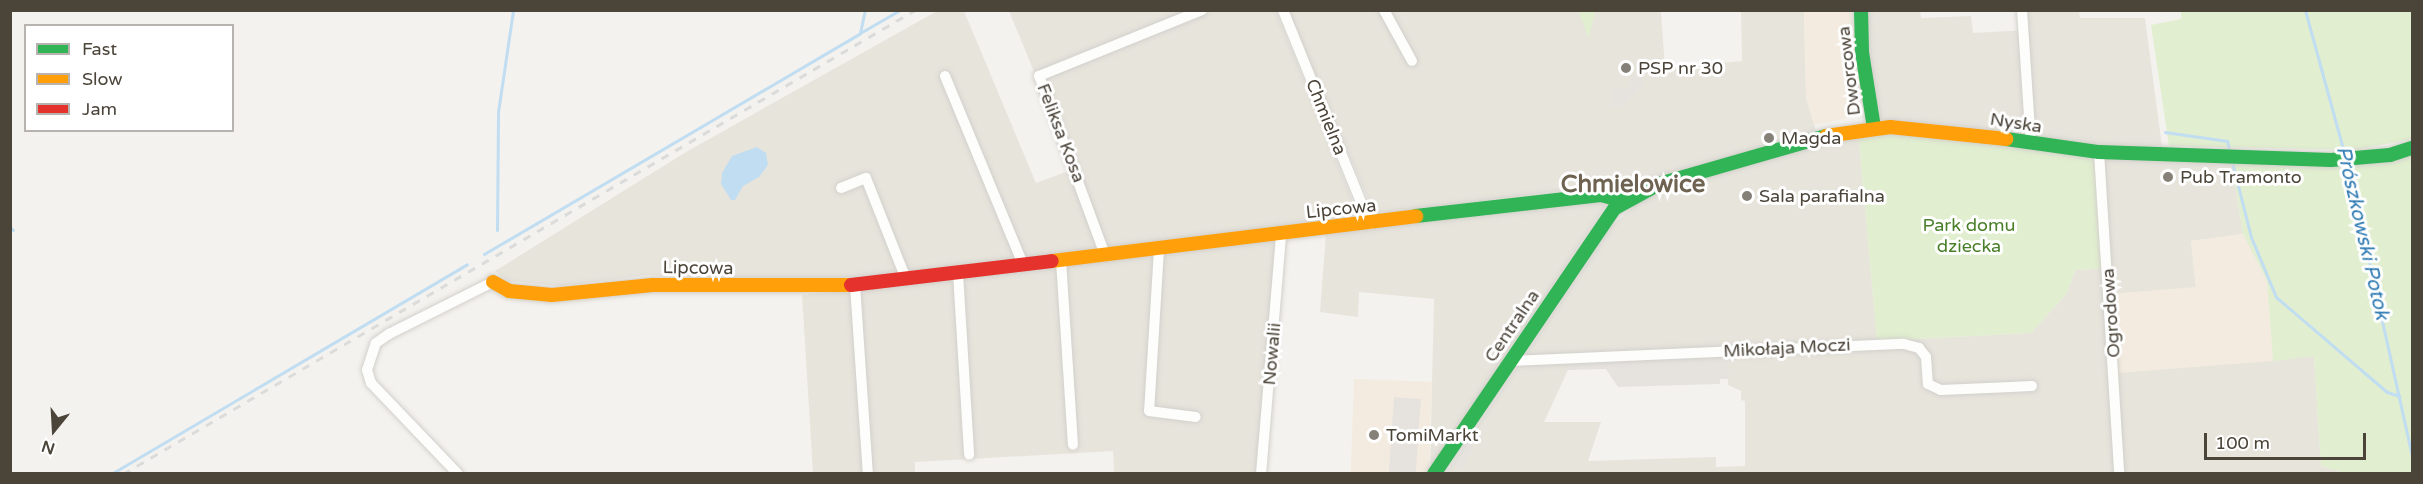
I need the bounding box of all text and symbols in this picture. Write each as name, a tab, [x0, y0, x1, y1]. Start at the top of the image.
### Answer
legend	[24, 24, 234, 132]
street label: Dworcowa	[1833, 25, 1865, 117]
text: Fast	[82, 38, 117, 60]
place label: PSP nr 30	[1638, 57, 1723, 79]
marker: PSP nr 30	[1619, 61, 1633, 75]
text: Slow	[82, 68, 123, 90]
street label: Chmielna	[1301, 76, 1351, 158]
street label: Feliksa Kosa	[1032, 80, 1090, 186]
text: Jam	[82, 98, 117, 120]
street label: Nyska	[1988, 108, 2044, 138]
place label: Magda	[1781, 127, 1841, 149]
marker: Magda	[1762, 131, 1776, 145]
water label: Prószkowski Potok	[2330, 144, 2394, 322]
place label: Pub Tramonto	[2180, 166, 2302, 188]
marker: Pub Tramonto	[2161, 170, 2175, 184]
district label: Chmielowice	[1561, 171, 1705, 199]
place label: Sala parafialna	[1759, 185, 1885, 207]
marker: Sala parafialna	[1740, 189, 1754, 203]
street label: Lipcowa	[1305, 195, 1377, 223]
park label: Park domu dziecka	[1923, 215, 2015, 258]
street label: Lipcowa	[662, 257, 734, 279]
street label: Ogrodowa	[2097, 268, 2125, 358]
street label: Centralna	[1480, 286, 1544, 366]
street label: Nowalii	[1259, 322, 1285, 386]
street label: Mikołaja Moczi	[1723, 334, 1851, 362]
north arrow	[24, 400, 84, 460]
scale bar	[2207, 421, 2369, 459]
place label: TomiMarkt	[1386, 424, 1479, 446]
marker: TomiMarkt	[1367, 428, 1381, 442]
text: 100 m	[2215, 432, 2270, 454]
text: N	[39, 436, 58, 459]

